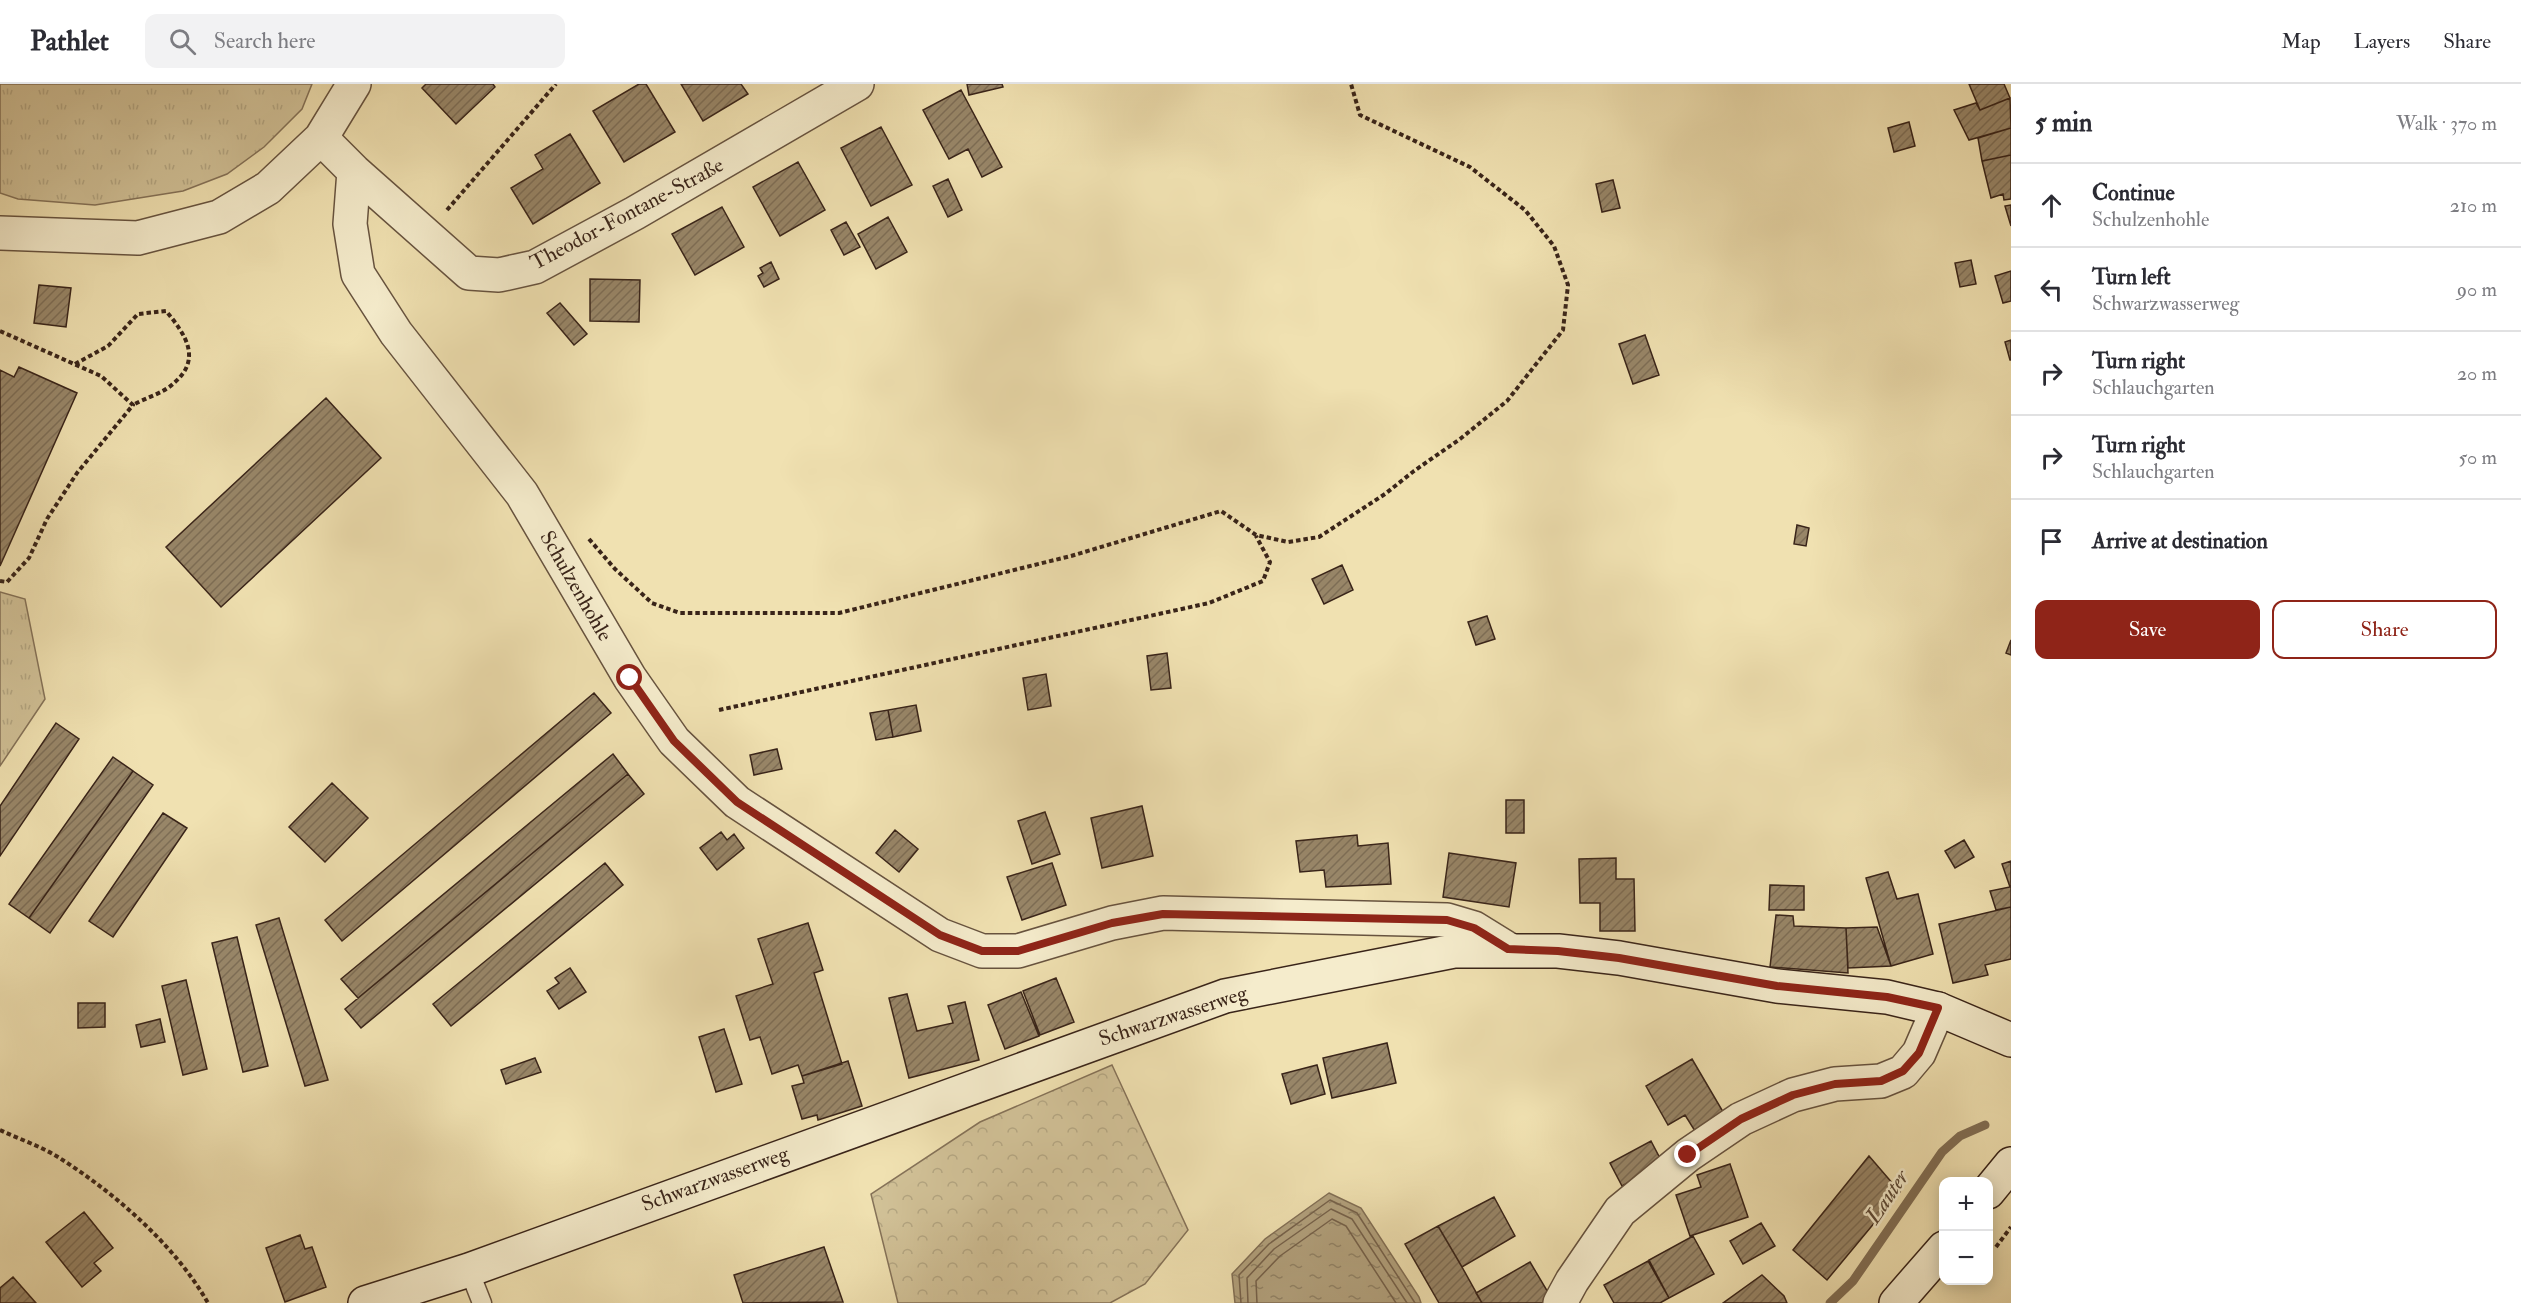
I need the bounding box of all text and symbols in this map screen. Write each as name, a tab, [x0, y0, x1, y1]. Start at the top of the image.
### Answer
search box	[145, 14, 565, 68]
text: Pathlet	[30, 24, 109, 59]
icon: search	[166, 25, 199, 58]
text: Search here	[214, 27, 316, 55]
text: Map	[2281, 28, 2321, 55]
text: Layers	[2354, 28, 2410, 55]
text: Share	[2443, 28, 2491, 55]
text: 5 min	[2035, 107, 2092, 139]
text: Walk · 370 m	[2396, 111, 2497, 136]
street label: Theodor-Fontane-Straße	[526, 151, 728, 276]
text: Continue	[2092, 179, 2175, 207]
icon: ahead	[2035, 189, 2068, 222]
text: 210 m	[2450, 193, 2497, 218]
text: Schulzenhohle	[2092, 207, 2209, 232]
text: Turn left	[2092, 263, 2171, 291]
icon: left	[2035, 273, 2068, 306]
text: 90 m	[2457, 277, 2497, 302]
text: Schwarzwasserweg	[2092, 291, 2239, 316]
text: Turn right	[2092, 347, 2185, 375]
icon: right	[2035, 357, 2068, 390]
text: 20 m	[2457, 361, 2497, 386]
text: Schlauchgarten	[2092, 375, 2215, 400]
text: Turn right	[2092, 431, 2185, 459]
icon: right	[2035, 441, 2068, 474]
text: 50 m	[2458, 445, 2497, 470]
text: Schlauchgarten	[2092, 459, 2215, 484]
icon: arrive	[2035, 525, 2068, 558]
street label: Schulzenhohle	[534, 526, 619, 646]
text: Arrive at destination	[2092, 527, 2268, 555]
button: Save	[2035, 600, 2260, 659]
button: Share	[2272, 600, 2497, 659]
route start	[616, 664, 642, 690]
street label: Schwarzwasserweg	[1095, 979, 1251, 1053]
street label: Schwarzwasserweg	[638, 1140, 793, 1218]
route end	[1674, 1141, 1700, 1167]
water label: Lauter	[1858, 1163, 1916, 1230]
map controls	[1939, 1177, 1993, 1285]
button: +	[1939, 1177, 1993, 1231]
button: −	[1939, 1231, 1993, 1285]

